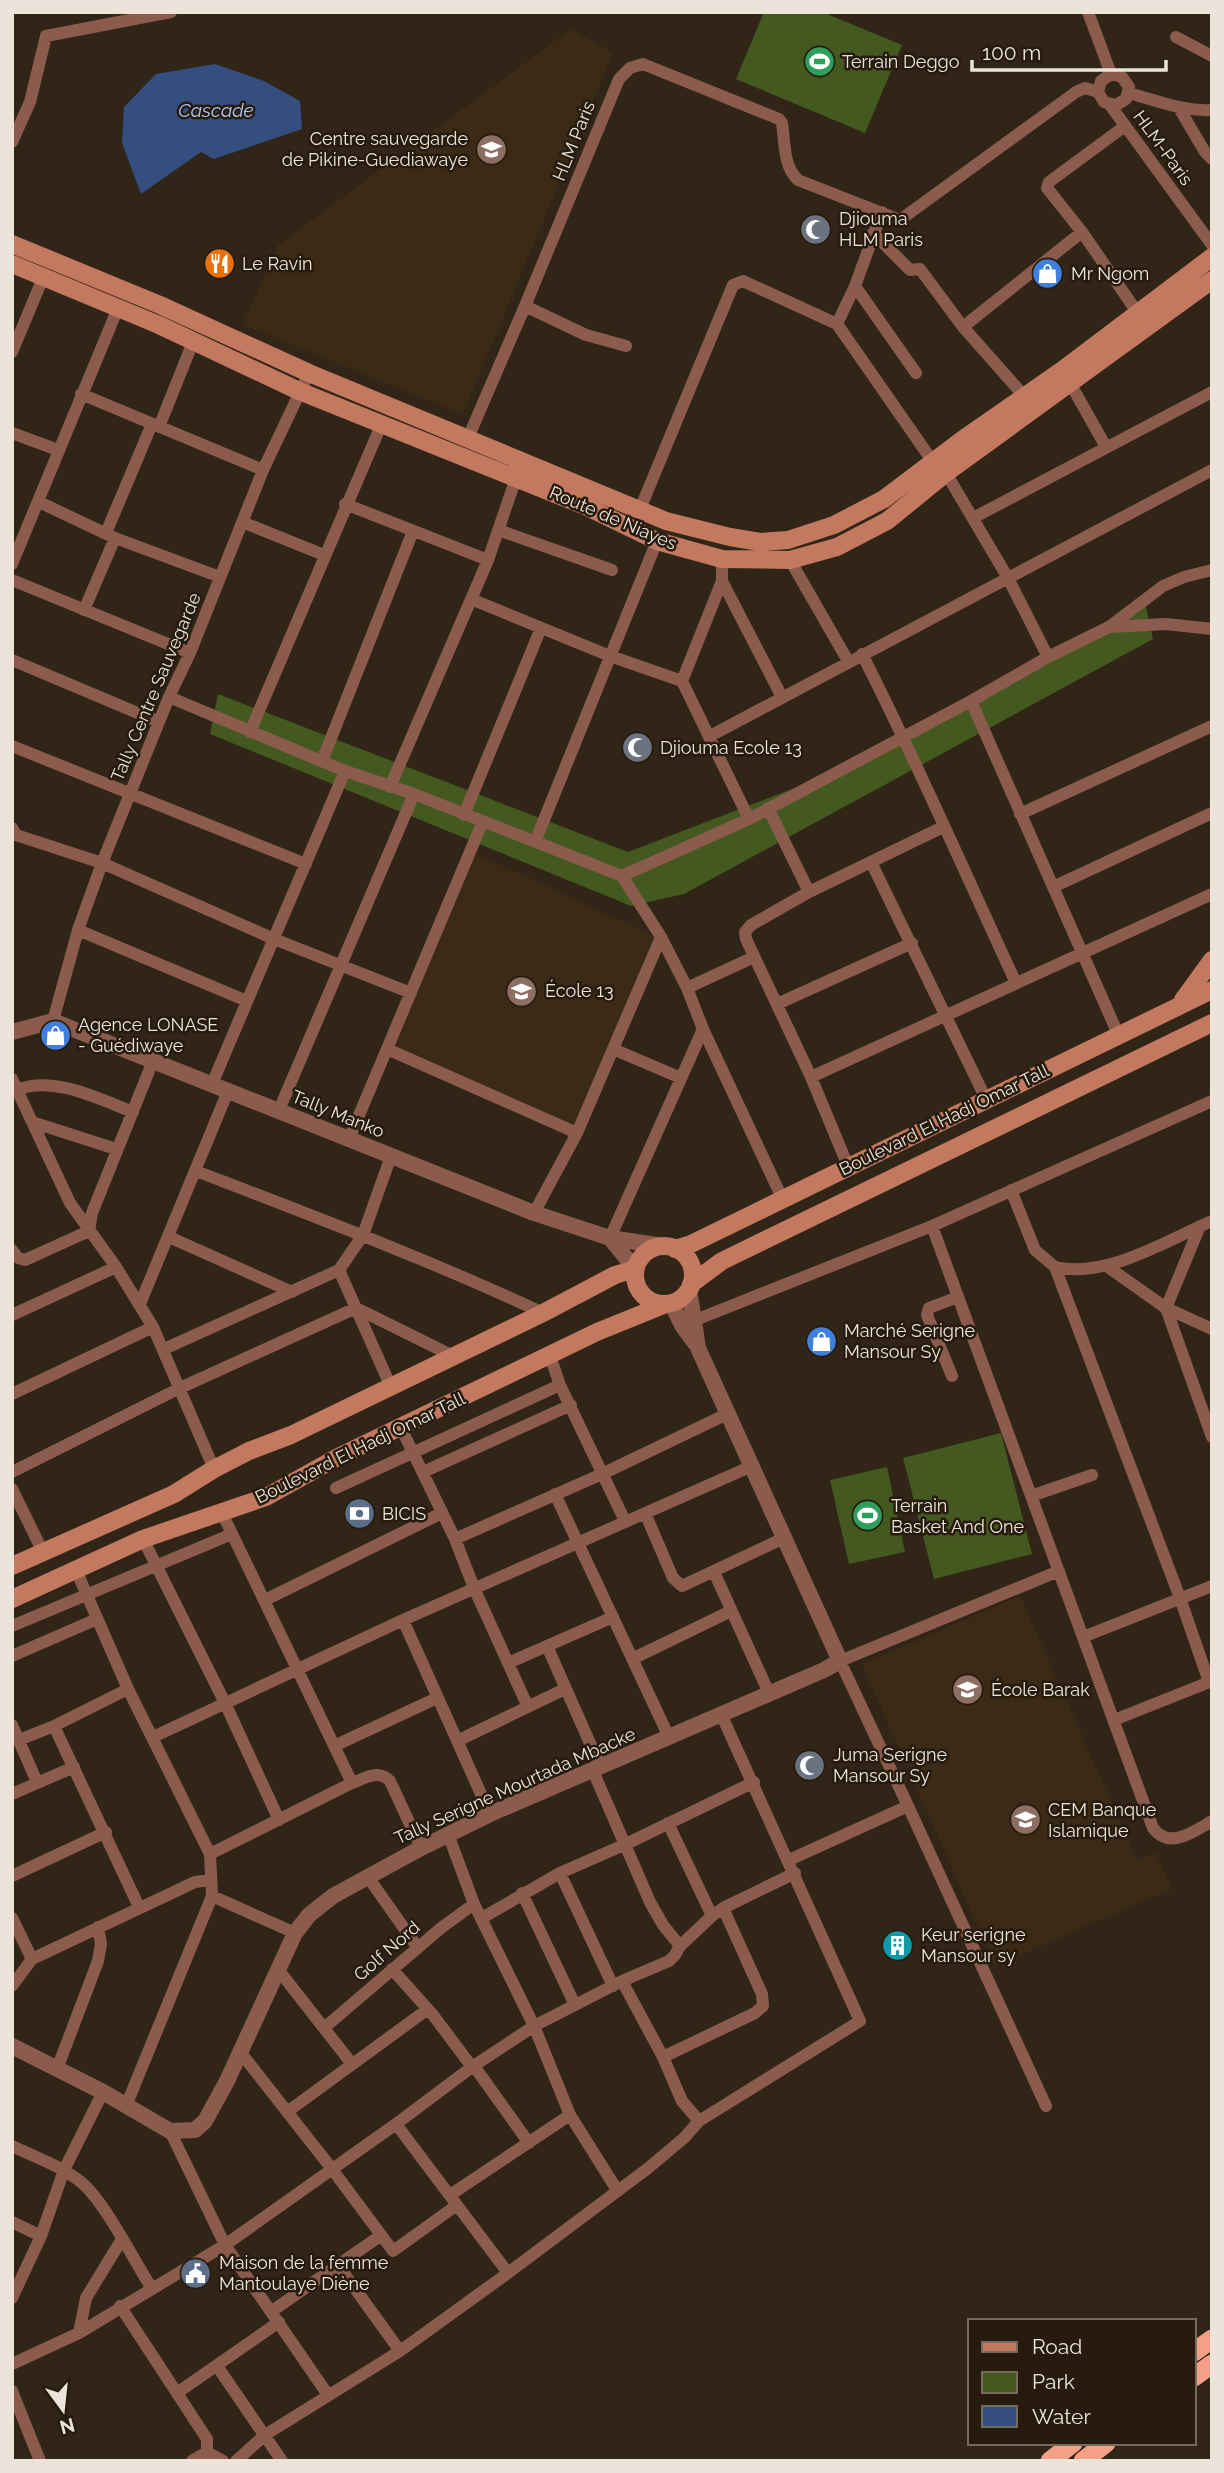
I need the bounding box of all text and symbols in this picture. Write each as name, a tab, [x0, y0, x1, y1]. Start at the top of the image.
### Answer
scale bar	[972, 28, 1166, 72]
text: 100 m	[982, 40, 1041, 65]
sports icon: Terrain Deggo	[802, 45, 836, 79]
place label: Terrain Deggo	[842, 51, 960, 72]
street label: HLM Paris	[548, 98, 599, 184]
water label: Cascade	[178, 99, 254, 121]
street label: HLM-Paris	[1129, 106, 1198, 189]
place label: Centre sauvegarde de Pikine-Guediawaye	[282, 128, 468, 170]
school or university icon: Centre sauvegarde de Pikine-Guediawaye	[474, 132, 508, 166]
place label: Djiouma HLM Paris	[839, 208, 923, 250]
mosque icon: Djiouma HLM Paris	[799, 212, 833, 246]
restaurant icon: Le Ravin	[202, 247, 236, 281]
place label: Le Ravin	[242, 253, 313, 274]
shop icon: Mr Ngom	[1031, 257, 1065, 291]
place label: Mr Ngom	[1071, 263, 1149, 284]
street label: Route de Niayes	[546, 481, 680, 554]
street label: Tally Centre Sauvegarde	[106, 589, 205, 784]
mosque icon: Djiouma Ecole 13	[620, 731, 654, 765]
place label: Djiouma Ecole 13	[660, 737, 802, 758]
school or university icon: École 13	[505, 974, 539, 1008]
place label: École 13	[545, 979, 614, 1001]
place label: Agence LONASE - Guédiwaye	[78, 1014, 218, 1056]
shop icon: Agence LONASE - Guédiwaye	[38, 1018, 72, 1052]
street label: Boulevard El Hadj Omar Tall	[835, 1059, 1052, 1180]
street label: Tally Manko	[289, 1085, 388, 1142]
place label: Marché Serigne Mansour Sy	[844, 1320, 975, 1362]
shop icon: Marché Serigne Mansour Sy	[804, 1324, 838, 1358]
street label: Boulevard El Hadj Omar Tall	[251, 1387, 468, 1508]
place label: Terrain Basket And One	[891, 1495, 1024, 1537]
bank icon: BICIS	[342, 1497, 376, 1531]
sports icon: Terrain Basket And One	[851, 1499, 885, 1533]
place label: BICIS	[382, 1503, 426, 1524]
school or university icon: École Barak	[951, 1673, 985, 1707]
place label: École Barak	[991, 1678, 1090, 1700]
street label: Tally Serigne Mourtada Mbacke	[391, 1723, 639, 1848]
place label: Juma Serigne Mansour Sy	[833, 1744, 948, 1786]
mosque icon: Juma Serigne Mansour Sy	[793, 1748, 827, 1782]
place label: CEM Banque Islamique	[1048, 1799, 1157, 1841]
school or university icon: CEM Banque Islamique	[1008, 1803, 1042, 1837]
street label: Golf Nord	[349, 1916, 424, 1985]
place label: Keur serigne Mansour sy	[921, 1924, 1026, 1966]
building icon: Keur serigne Mansour sy	[881, 1928, 915, 1962]
place label: Maison de la femme Mantoulaye Diène	[219, 2252, 389, 2294]
public building icon: Maison de la femme Mantoulaye Diène	[179, 2256, 213, 2290]
legend	[968, 2319, 1196, 2445]
text: Road	[1032, 2334, 1082, 2359]
text: Park	[1032, 2369, 1075, 2394]
north arrow	[28, 2375, 98, 2445]
text: Water	[1032, 2404, 1091, 2429]
text: N	[58, 2414, 77, 2439]

